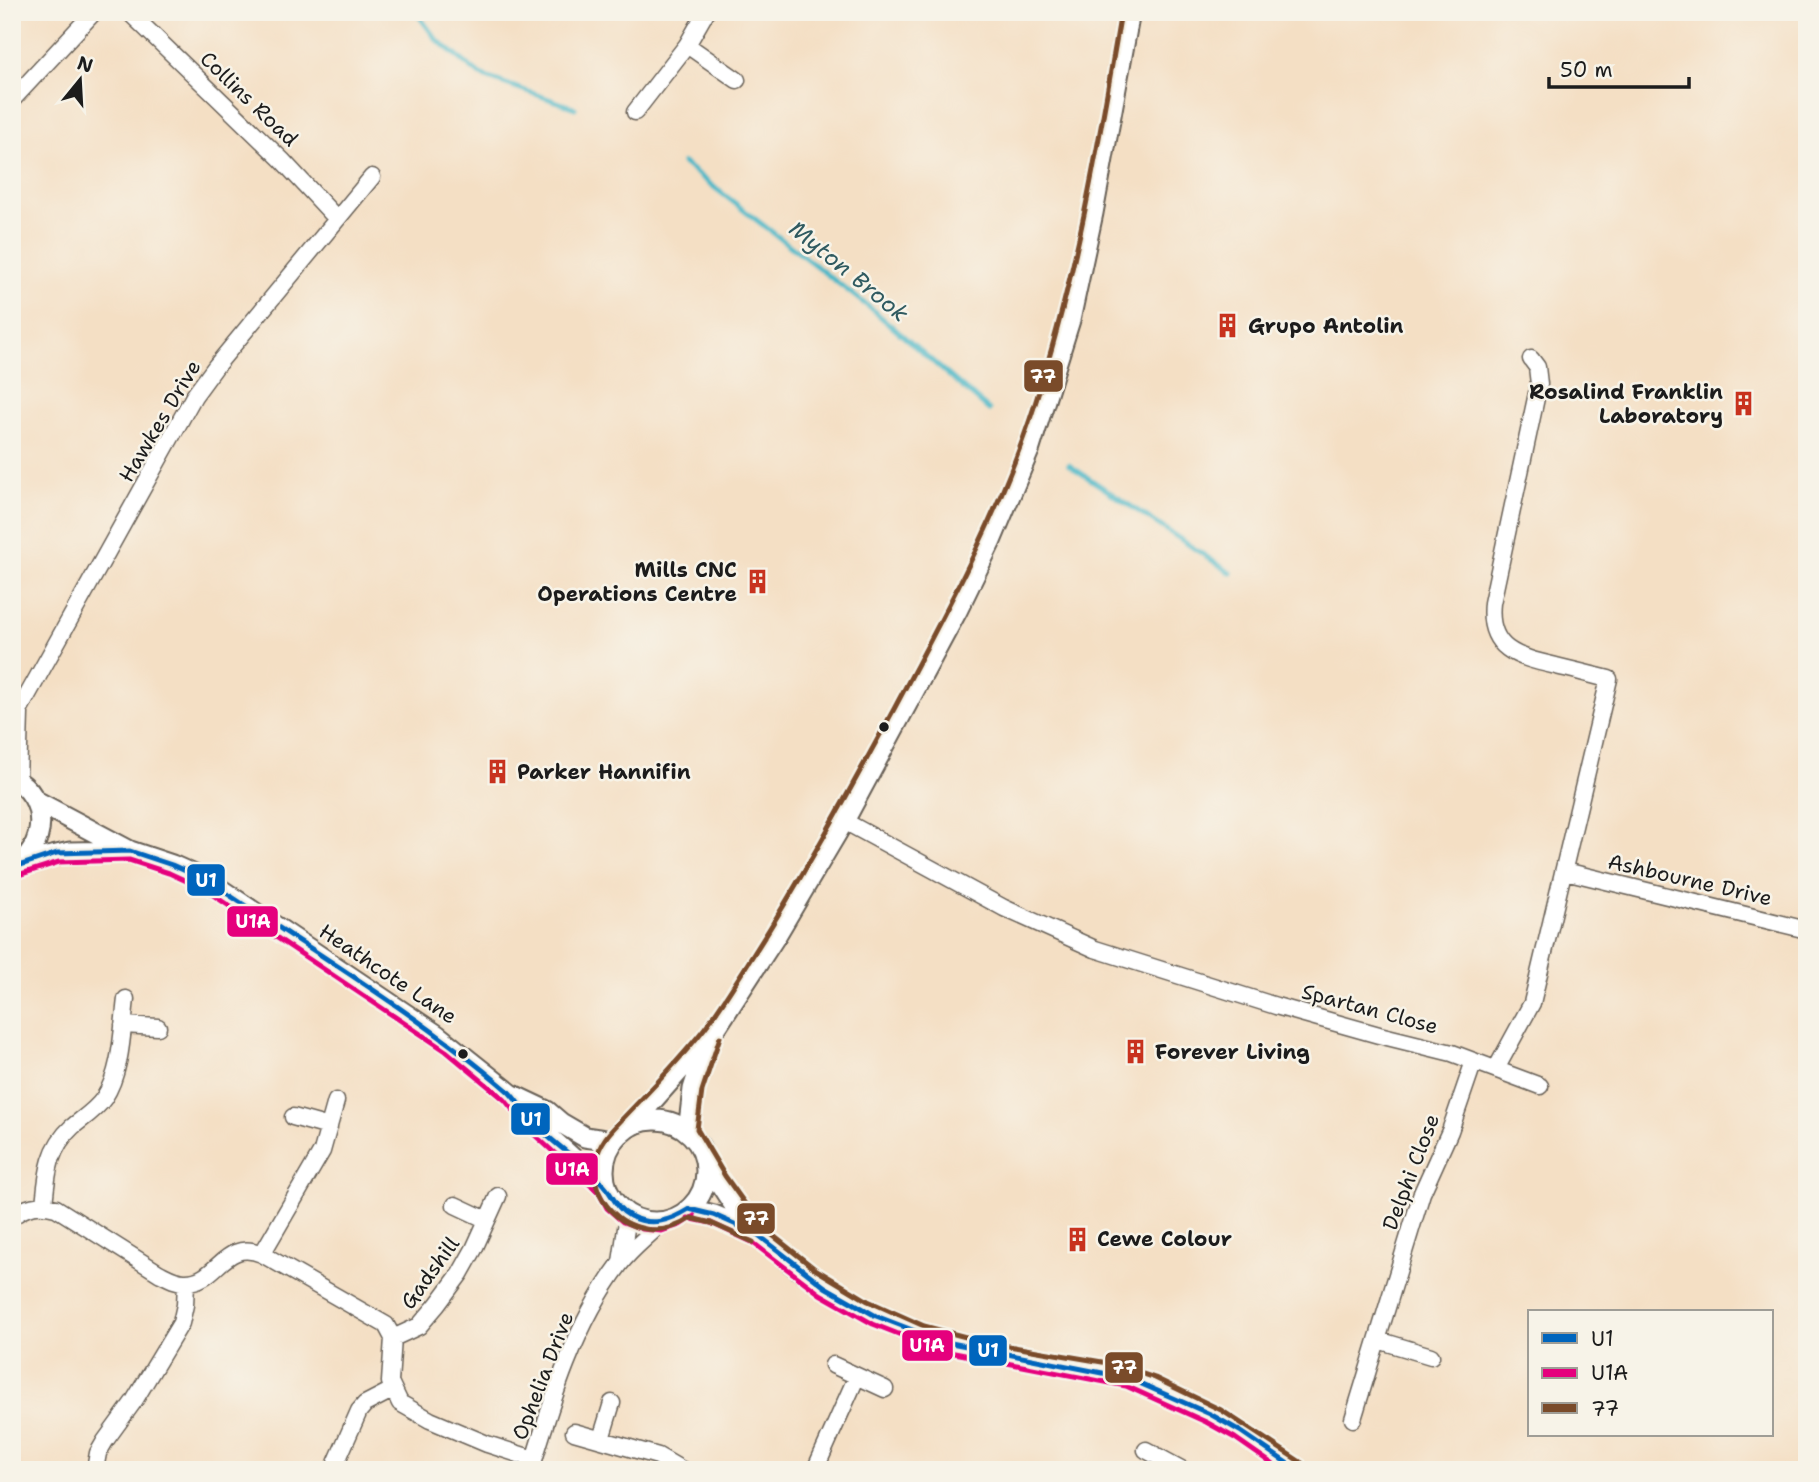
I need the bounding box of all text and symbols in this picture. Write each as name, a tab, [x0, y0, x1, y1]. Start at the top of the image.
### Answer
street label: Collins Road	[194, 45, 304, 153]
north arrow	[46, 46, 116, 116]
scale bar	[1549, 46, 1689, 90]
text: N	[74, 50, 96, 79]
text: 50 m	[1560, 56, 1613, 84]
water label: Myton Brook	[783, 214, 915, 328]
building icon: Grupo Antolin	[1214, 312, 1242, 340]
place label: Grupo Antolin	[1248, 312, 1404, 340]
street label: Hawkes Drive	[113, 355, 207, 487]
line badge: 77	[1023, 359, 1064, 393]
text: 77	[1030, 364, 1056, 389]
place label: Rosalind Franklin Laboratory	[1529, 378, 1723, 430]
building icon: Rosalind Franklin Laboratory	[1729, 390, 1757, 418]
place label: Mills CNC Operations Centre	[537, 556, 737, 608]
building icon: Mills CNC Operations Centre	[743, 568, 771, 596]
unlabelled marker	[877, 720, 891, 734]
building icon: Parker Hannifin	[483, 758, 511, 786]
place label: Parker Hannifin	[517, 758, 691, 786]
street label: Ashbourne Drive	[1605, 847, 1775, 913]
line badge: U1	[186, 863, 226, 897]
text: U1	[195, 868, 217, 893]
line badge: U1A	[226, 905, 279, 938]
text: U1A	[235, 909, 271, 934]
street label: Heathcote Lane	[314, 917, 462, 1031]
street label: Spartan Close	[1299, 977, 1441, 1041]
building icon: Forever Living	[1121, 1038, 1149, 1066]
place label: Forever Living	[1155, 1038, 1310, 1066]
unlabelled marker	[456, 1047, 470, 1061]
line badge: U1	[510, 1102, 551, 1136]
text: U1	[520, 1107, 542, 1132]
street label: Delphi Close	[1376, 1110, 1446, 1234]
line badge: U1A	[545, 1152, 599, 1186]
text: U1A	[554, 1157, 590, 1182]
line badge: 77	[736, 1202, 776, 1235]
text: 77	[743, 1206, 769, 1231]
building icon: Cewe Colour	[1063, 1225, 1091, 1253]
place label: Cewe Colour	[1097, 1225, 1232, 1253]
street label: Gadshill	[394, 1231, 466, 1315]
street label: Ophelia Drive	[506, 1308, 580, 1444]
legend	[1528, 1310, 1773, 1436]
text: U1	[1591, 1325, 1614, 1353]
line badge: U1A	[901, 1329, 954, 1362]
text: U1A	[909, 1333, 945, 1358]
line badge: U1	[968, 1334, 1008, 1367]
text: U1	[977, 1338, 999, 1363]
line badge: 77	[1104, 1351, 1144, 1384]
text: 77	[1111, 1355, 1137, 1380]
text: U1A	[1591, 1359, 1628, 1387]
text: 77	[1591, 1395, 1619, 1423]

